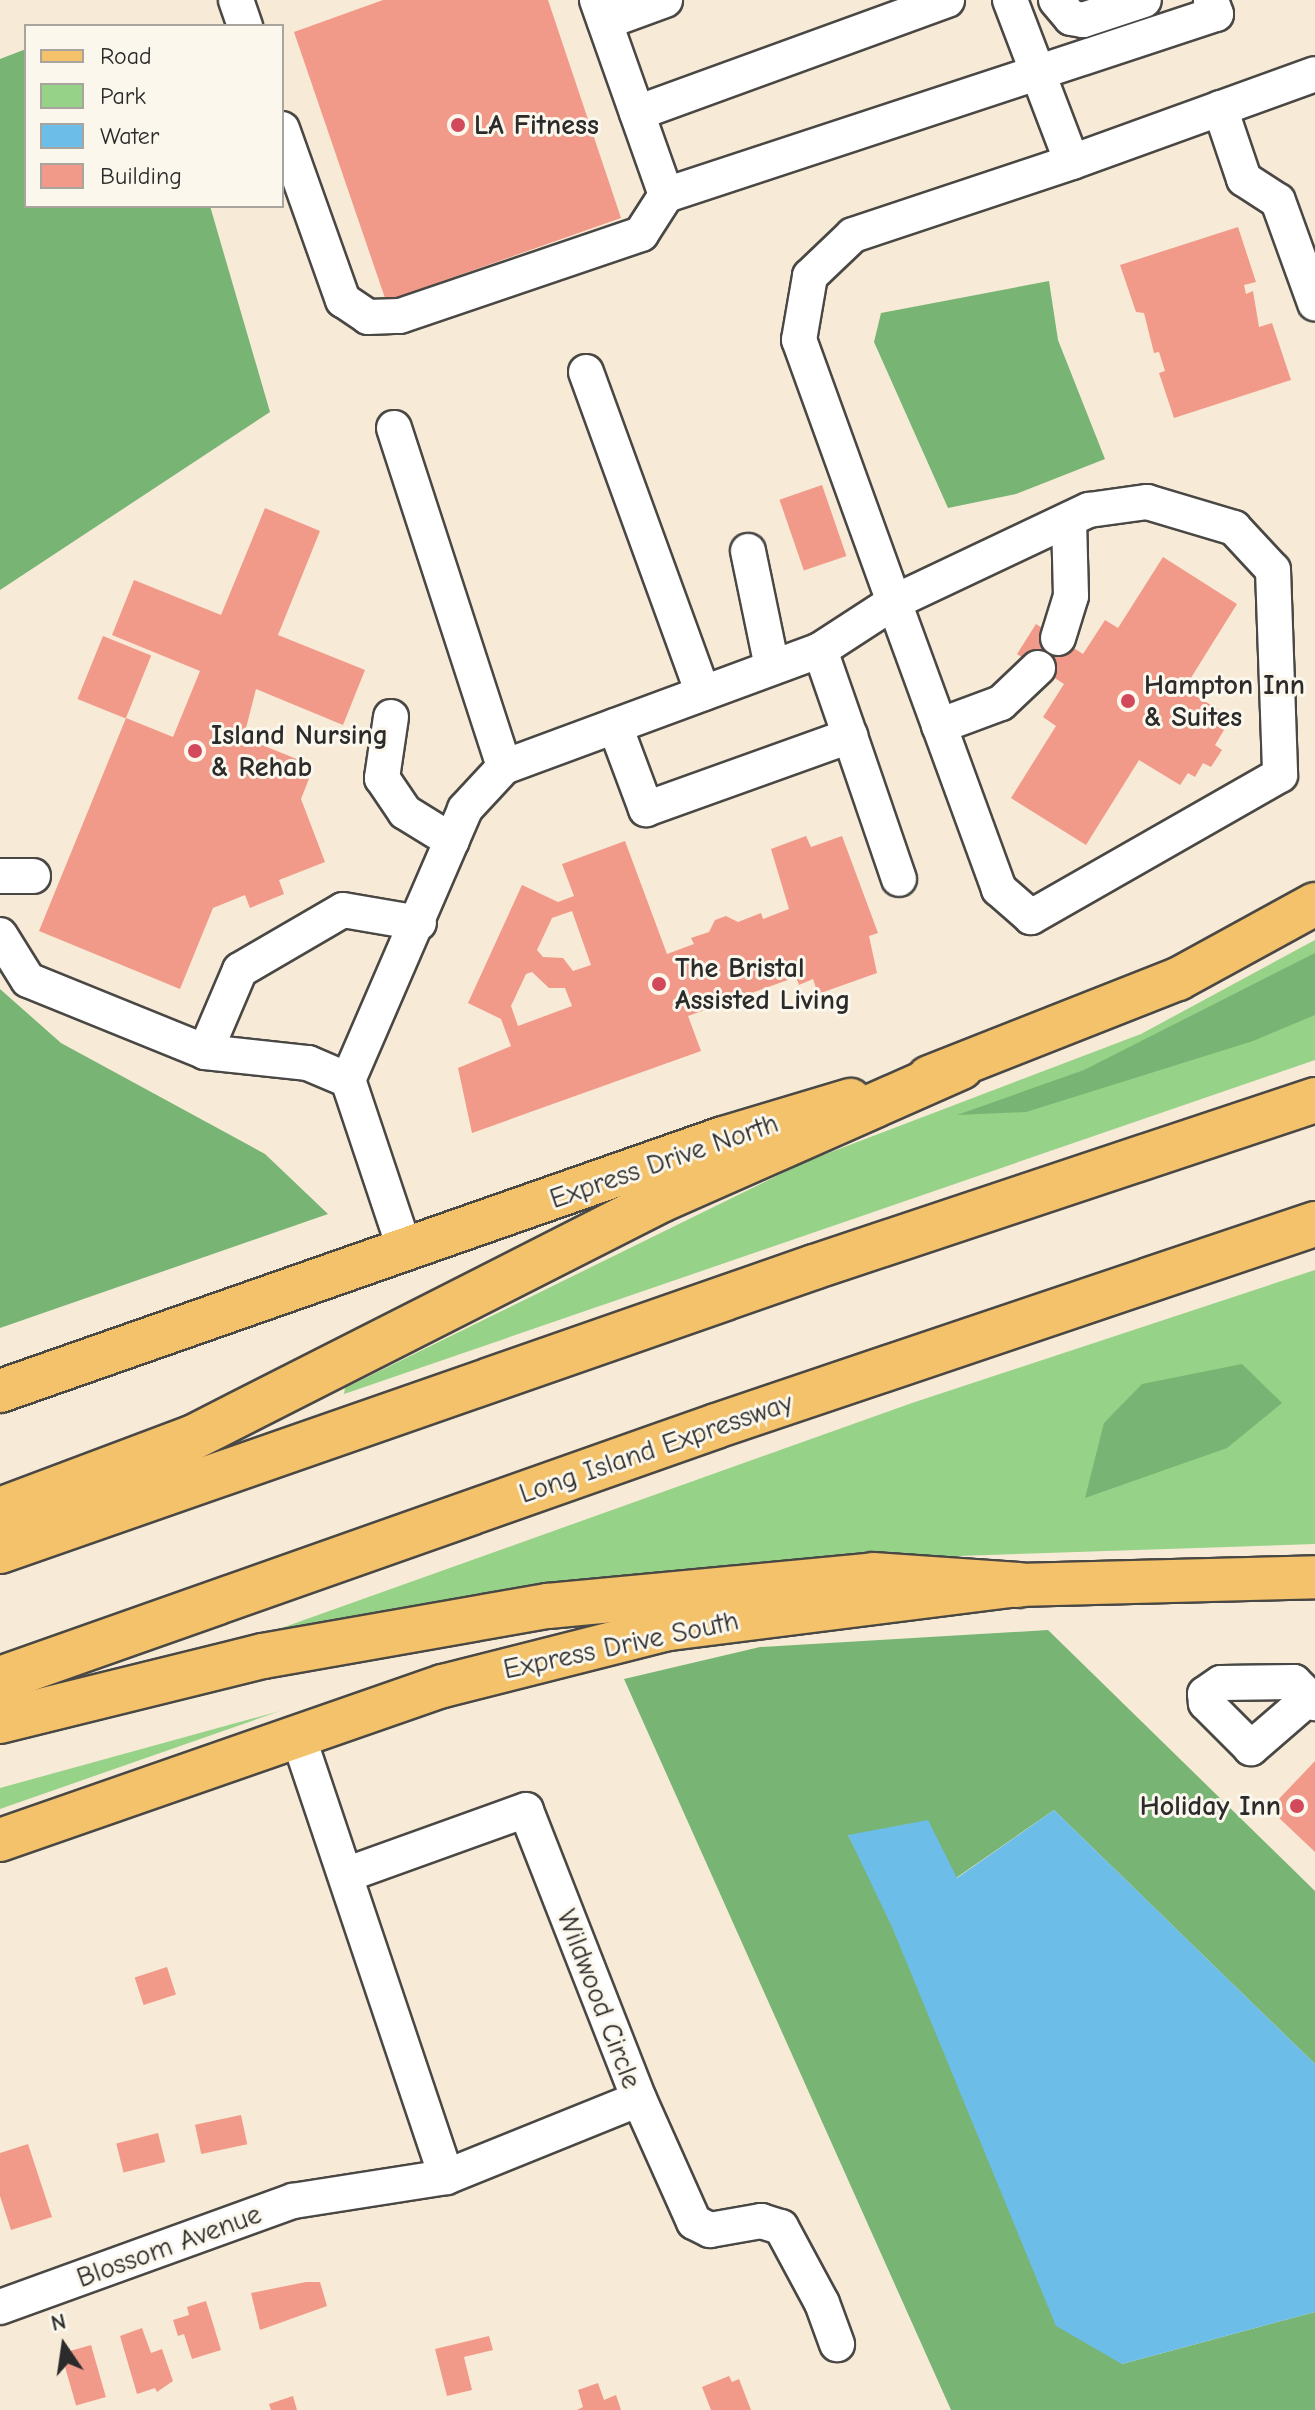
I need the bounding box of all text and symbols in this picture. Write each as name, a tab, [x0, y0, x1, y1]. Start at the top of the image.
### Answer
legend	[24, 24, 284, 208]
text: Road	[100, 42, 152, 70]
text: Park	[100, 82, 146, 110]
place label: LA Fitness	[474, 108, 599, 142]
marker: LA Fitness	[449, 116, 467, 134]
text: Water	[100, 122, 159, 150]
text: Building	[100, 162, 182, 190]
place label: Hampton Inn & Suites	[1144, 668, 1305, 734]
marker: Hampton Inn & Suites	[1119, 692, 1137, 710]
place label: Island Nursing & Rehab	[211, 718, 388, 784]
marker: Island Nursing & Rehab	[186, 742, 204, 760]
place label: The Bristal Assisted Living	[675, 951, 850, 1017]
marker: The Bristal Assisted Living	[650, 975, 668, 993]
street label: Express Drive North	[545, 1106, 783, 1216]
street label: Long Island Expressway	[515, 1385, 797, 1511]
street label: Express Drive South	[500, 1604, 742, 1686]
place label: Holiday Inn	[1140, 1789, 1281, 1823]
marker: Holiday Inn	[1288, 1797, 1306, 1815]
street label: Wildwood Circle	[549, 1905, 649, 2093]
street label: Blossom Avenue	[72, 2197, 266, 2295]
north arrow	[24, 2306, 104, 2386]
text: N	[49, 2308, 69, 2337]

